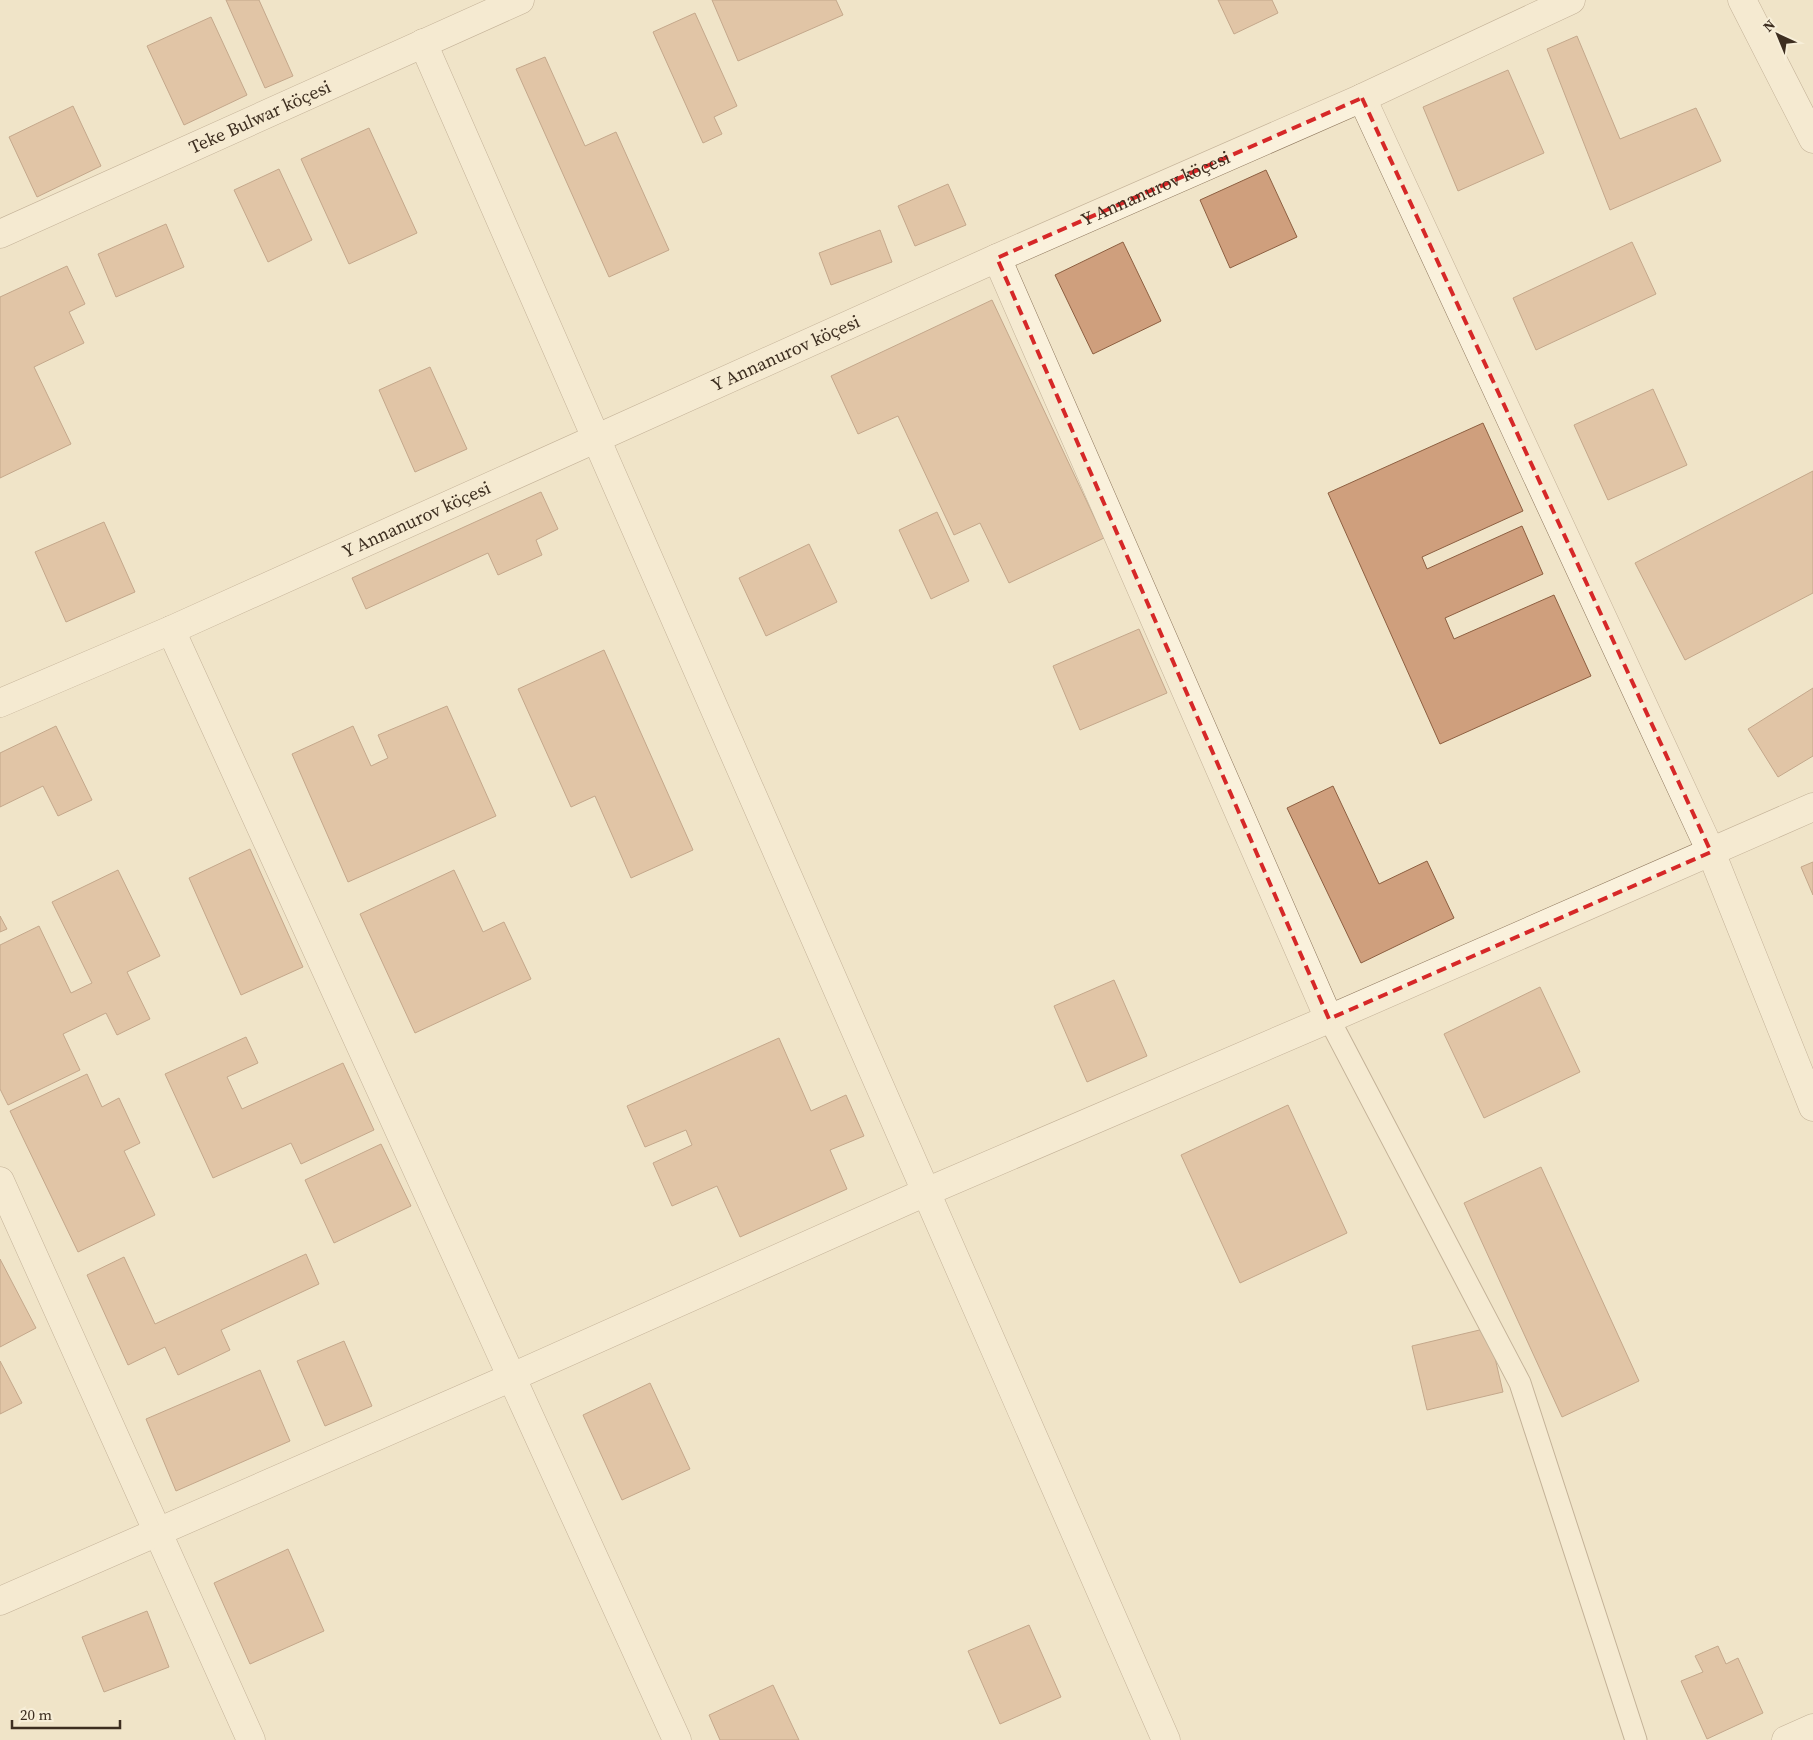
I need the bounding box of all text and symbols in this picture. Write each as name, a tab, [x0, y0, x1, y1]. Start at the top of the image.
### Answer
north arrow	[1753, 10, 1803, 60]
text: N	[1758, 15, 1780, 36]
street label: Teke Bulwar köçesi	[185, 74, 335, 159]
street label: Y Annanurov köçesi	[1077, 144, 1234, 232]
street label: Y Annanurov köçesi	[707, 308, 864, 397]
street label: Y Annanurov köçesi	[338, 475, 494, 563]
scale bar	[12, 1698, 120, 1730]
text: 20 m	[20, 1704, 52, 1725]

